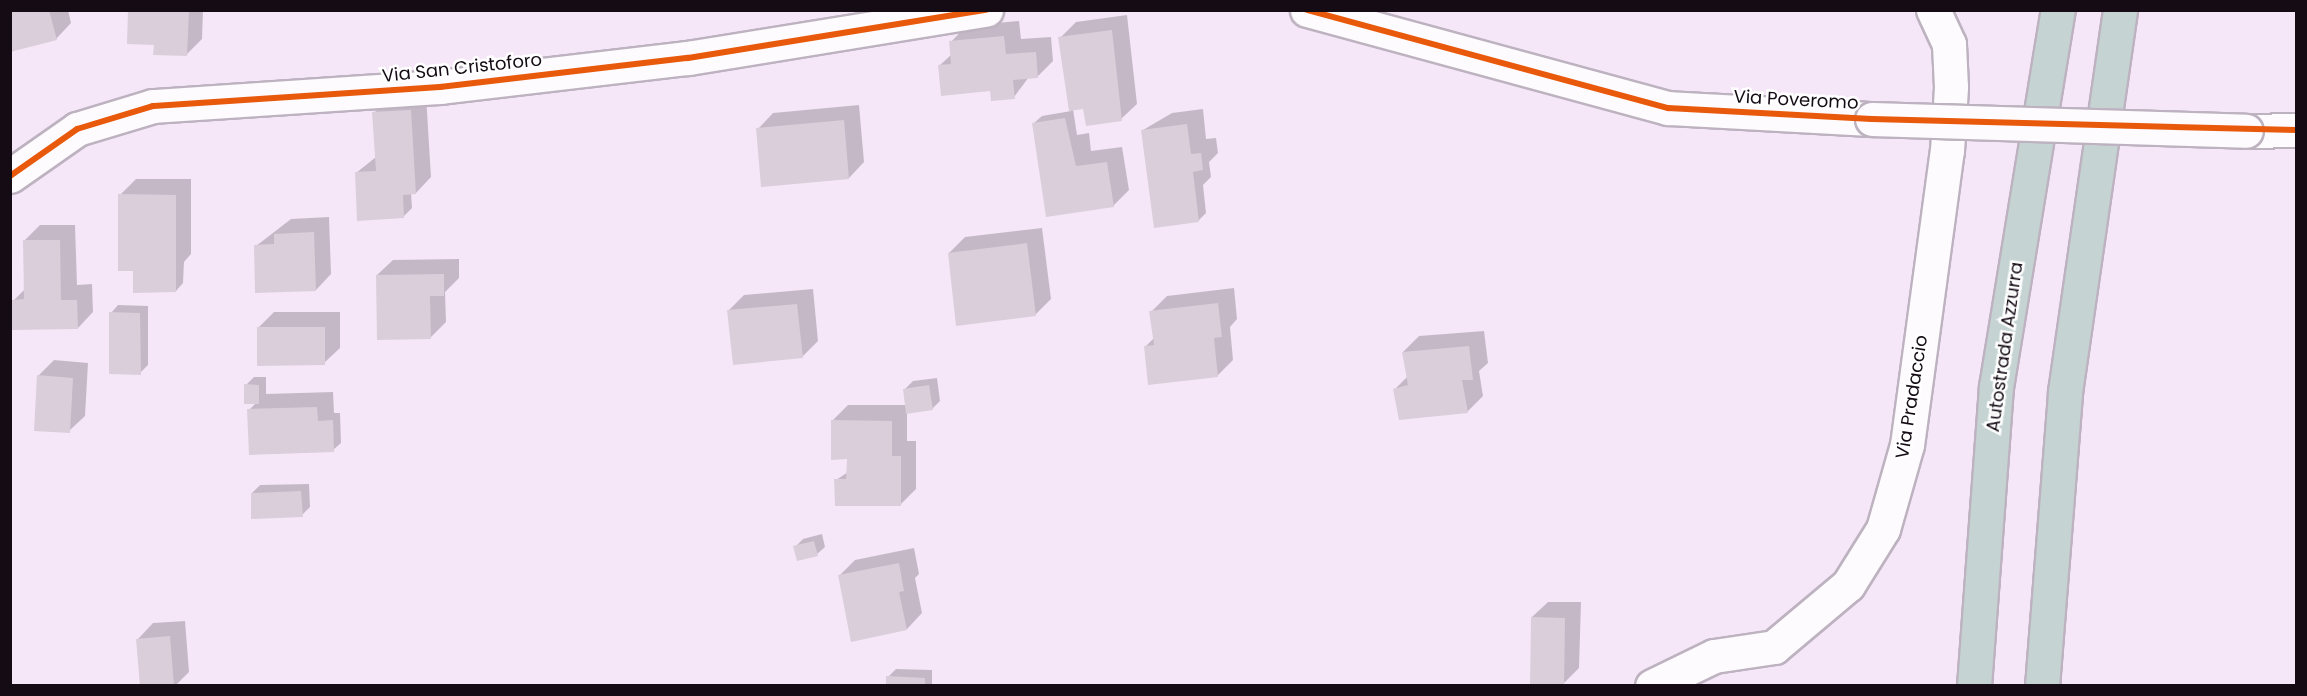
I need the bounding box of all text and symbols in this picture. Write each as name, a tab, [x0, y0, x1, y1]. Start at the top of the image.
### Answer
street label: Via San Cristoforo	[381, 49, 543, 87]
street label: Via Poveromo	[1733, 86, 1859, 114]
street label: Autostrada Azzurra	[1982, 261, 2028, 433]
street label: Via Pradaccio	[1892, 334, 1932, 460]

